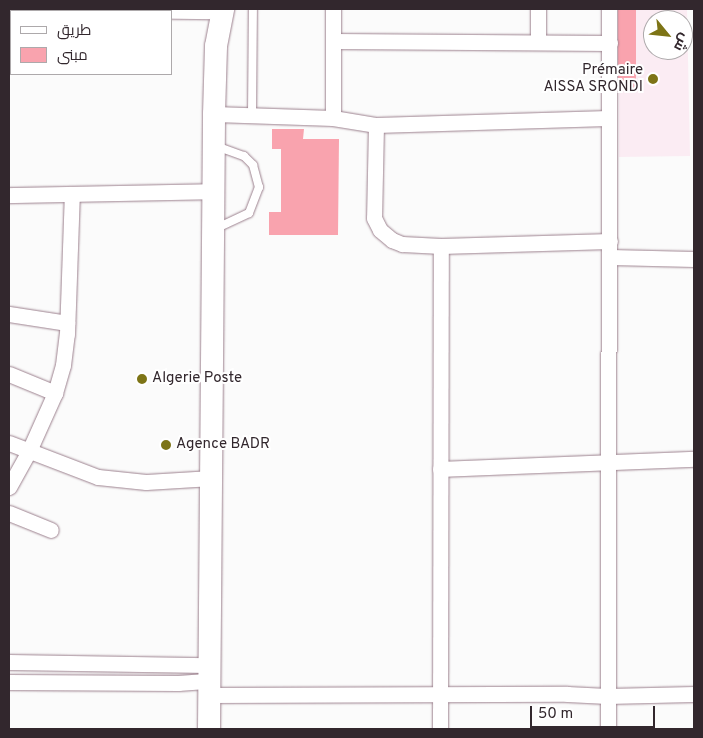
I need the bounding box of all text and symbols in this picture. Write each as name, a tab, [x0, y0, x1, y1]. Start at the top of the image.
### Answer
legend	[10, 10, 172, 75]
north arrow	[643, 10, 693, 60]
text: طريق	[57, 22, 91, 41]
text: ش	[669, 30, 693, 54]
text: مبنى	[57, 47, 88, 66]
place label: Prémaire AISSA SRONDI	[543, 61, 643, 96]
marker: Prémaire AISSA SRONDI	[647, 73, 659, 85]
place label: Algerie Poste	[152, 370, 242, 388]
marker: Algerie Poste	[136, 373, 148, 385]
place label: Agence BADR	[176, 436, 270, 454]
marker: Agence BADR	[160, 439, 172, 451]
scale bar	[533, 696, 658, 728]
text: 50 m	[538, 705, 573, 724]

